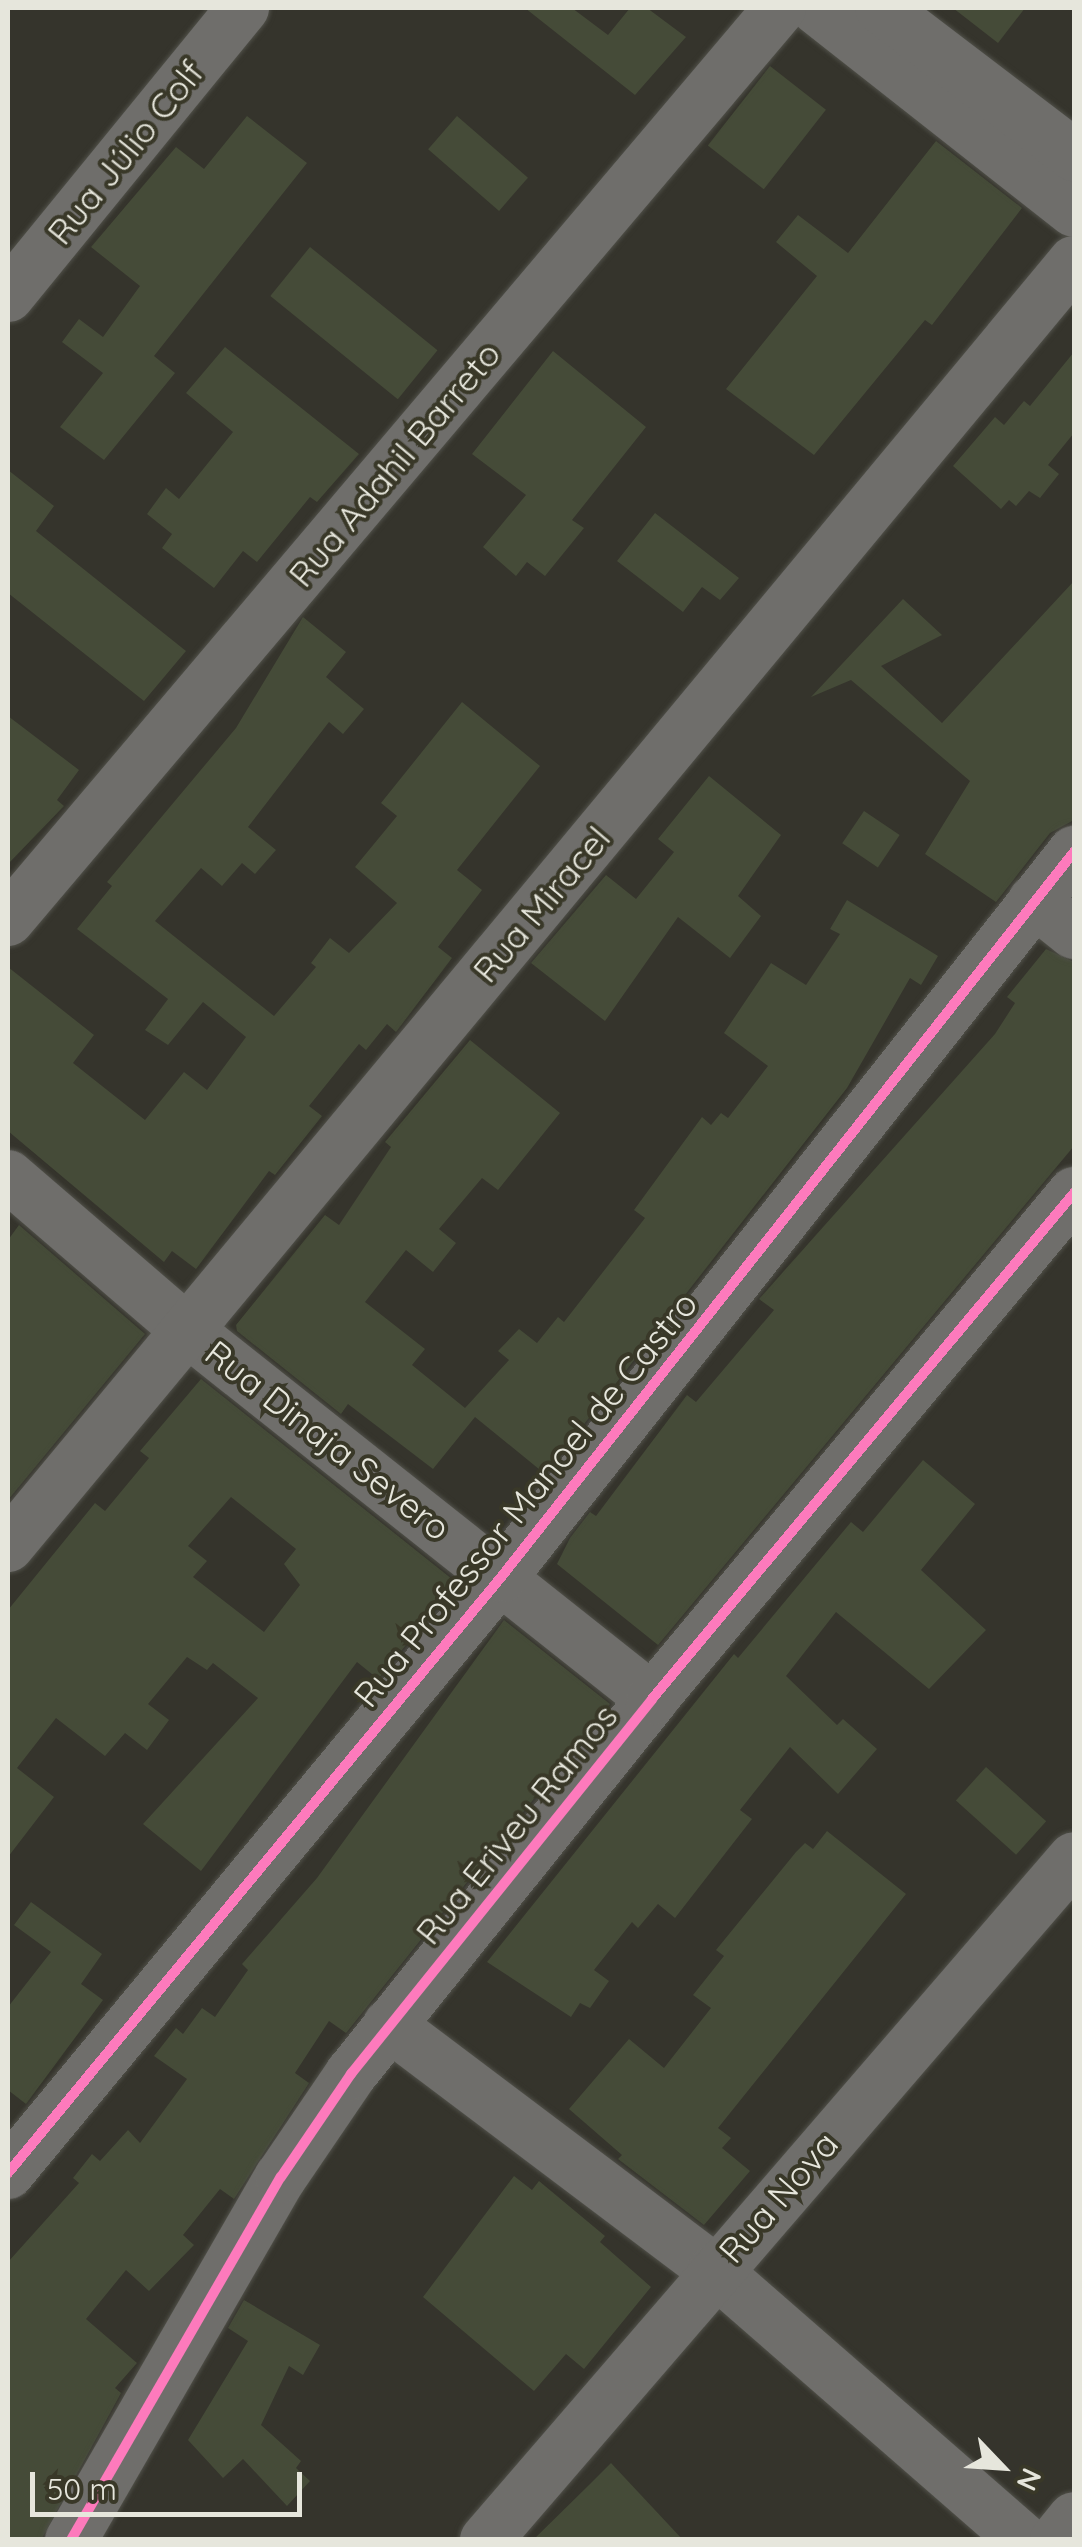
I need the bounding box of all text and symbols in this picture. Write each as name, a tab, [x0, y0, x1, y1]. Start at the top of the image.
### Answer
street label: Rua Júlio Colf	[38, 52, 212, 252]
street label: Rua Adahil Barreto	[279, 333, 509, 595]
street label: Rua Miracel	[464, 818, 618, 990]
street label: Rua Professor Manoel de Castro	[344, 1283, 706, 1715]
street label: Rua Dinaja Severo	[197, 1331, 459, 1549]
street label: Rua Eriveu Ramos	[406, 1696, 626, 1952]
street label: Rua Nova	[710, 2123, 846, 2271]
north arrow	[952, 2417, 1052, 2517]
scale bar	[35, 2452, 308, 2514]
text: N	[1009, 2463, 1050, 2497]
text: 50 m	[47, 2470, 117, 2508]

